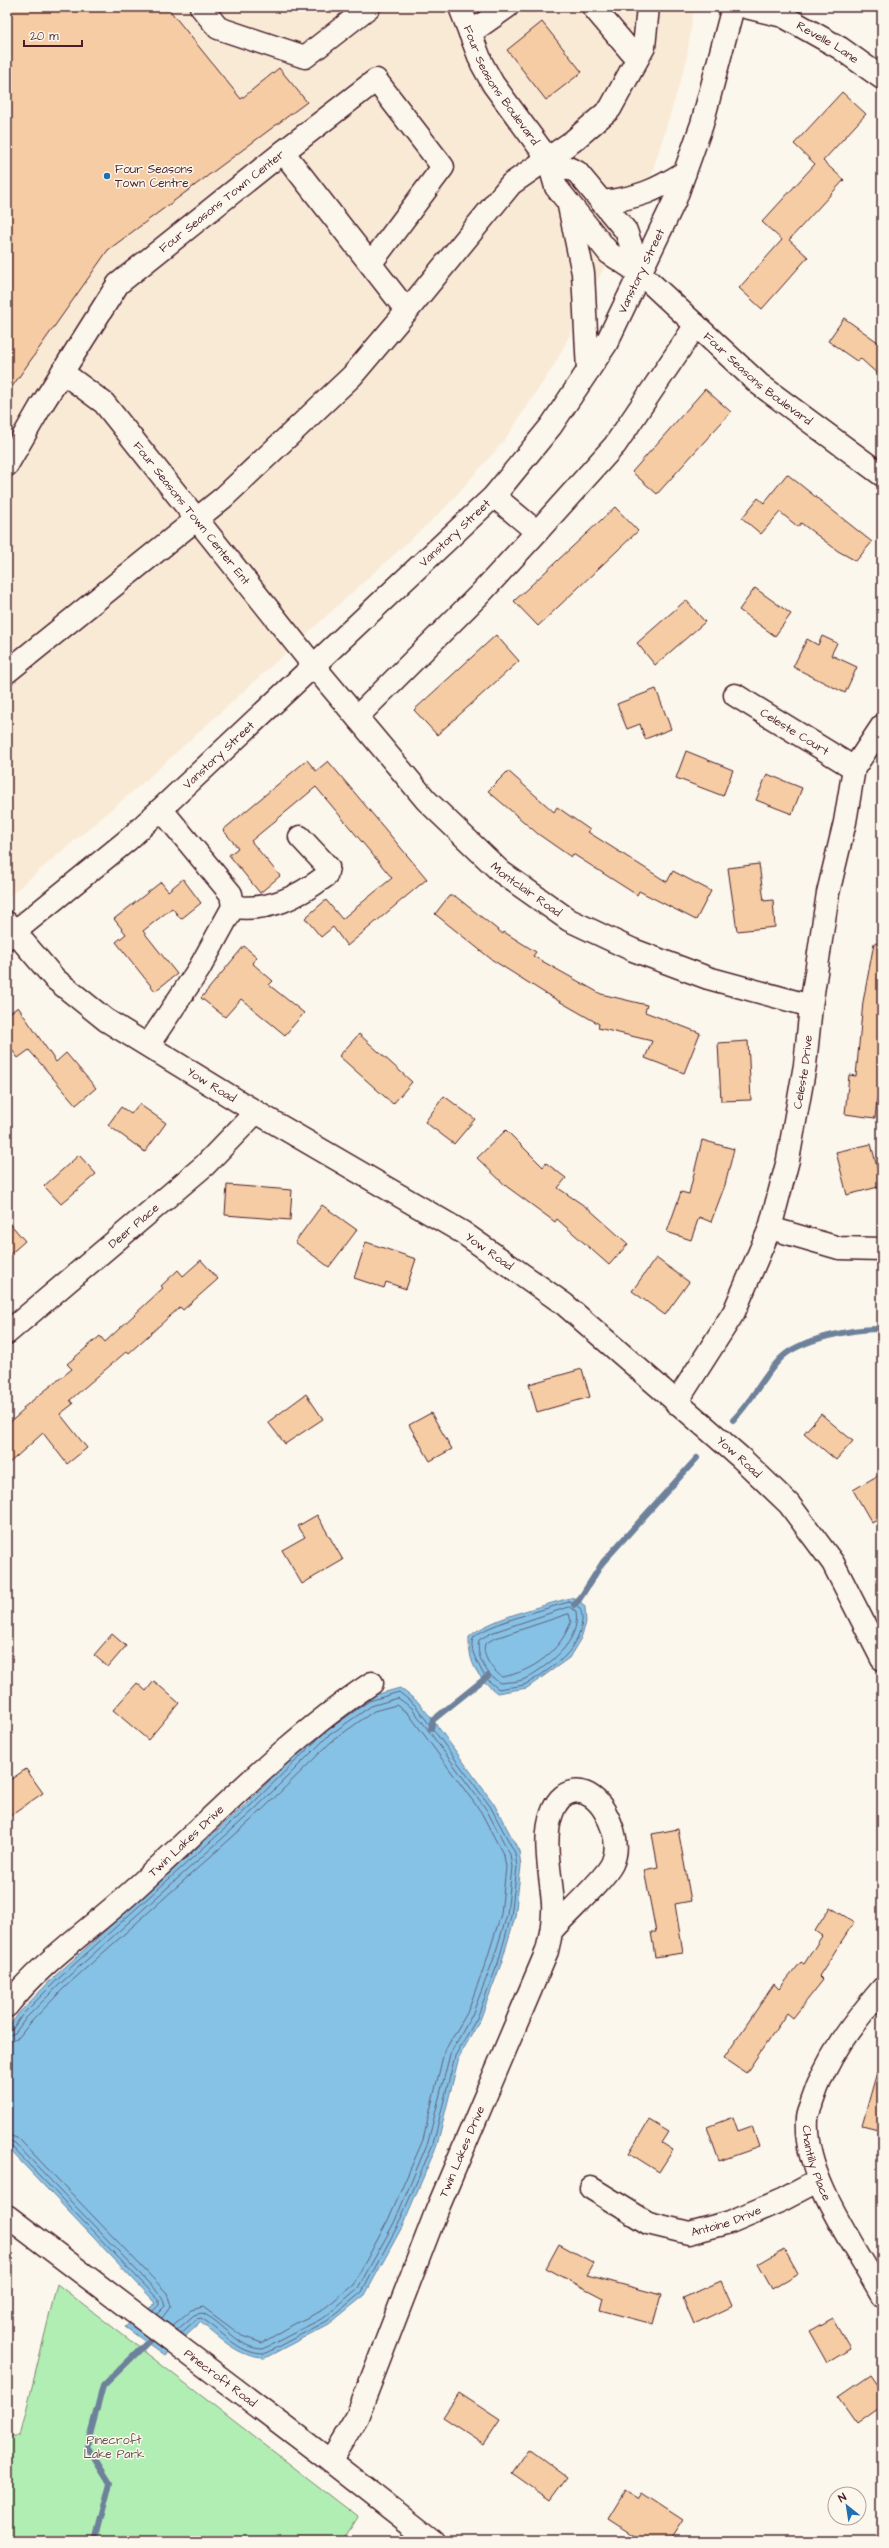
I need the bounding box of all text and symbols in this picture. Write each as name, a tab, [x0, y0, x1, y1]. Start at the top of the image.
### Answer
street label: Revelle Lane	[794, 17, 863, 68]
scale bar	[24, 22, 82, 48]
street label: Four Seasons Boulevard	[459, 23, 543, 149]
text: 20 m	[30, 28, 59, 45]
street label: Four Seasons Town Center	[155, 145, 288, 257]
place label: Four Seasons Town Centre	[115, 161, 193, 192]
marker: Four Seasons Town Centre	[102, 171, 112, 181]
street label: Vanstory Street	[613, 225, 669, 316]
street label: Four Seasons Boulevard	[700, 328, 816, 429]
street label: Four Seasons Town Center Ent	[129, 438, 254, 588]
street label: Vanstory Street	[415, 495, 494, 571]
street label: Celeste Court	[757, 704, 833, 759]
street label: Vanstory Street	[179, 717, 258, 793]
street label: Montclair Road	[487, 858, 565, 921]
street label: Celeste Drive	[789, 1034, 817, 1110]
street label: Yow Road	[184, 1063, 240, 1106]
street label: Deer Place	[104, 1199, 163, 1252]
street label: Yow Road	[462, 1228, 517, 1274]
street label: Yow Road	[713, 1432, 765, 1482]
street label: Twin Lakes Drive	[145, 1801, 228, 1881]
street label: Twin Lakes Drive	[435, 2103, 489, 2200]
street label: Chantilly Place	[798, 2125, 836, 2204]
street label: Antoine Drive	[689, 2201, 764, 2241]
street label: Pinecroft Road	[181, 2345, 260, 2411]
park label: Pinecroft Lake Park	[84, 2432, 145, 2463]
north arrow	[827, 2486, 867, 2526]
text: N	[836, 2490, 849, 2506]

